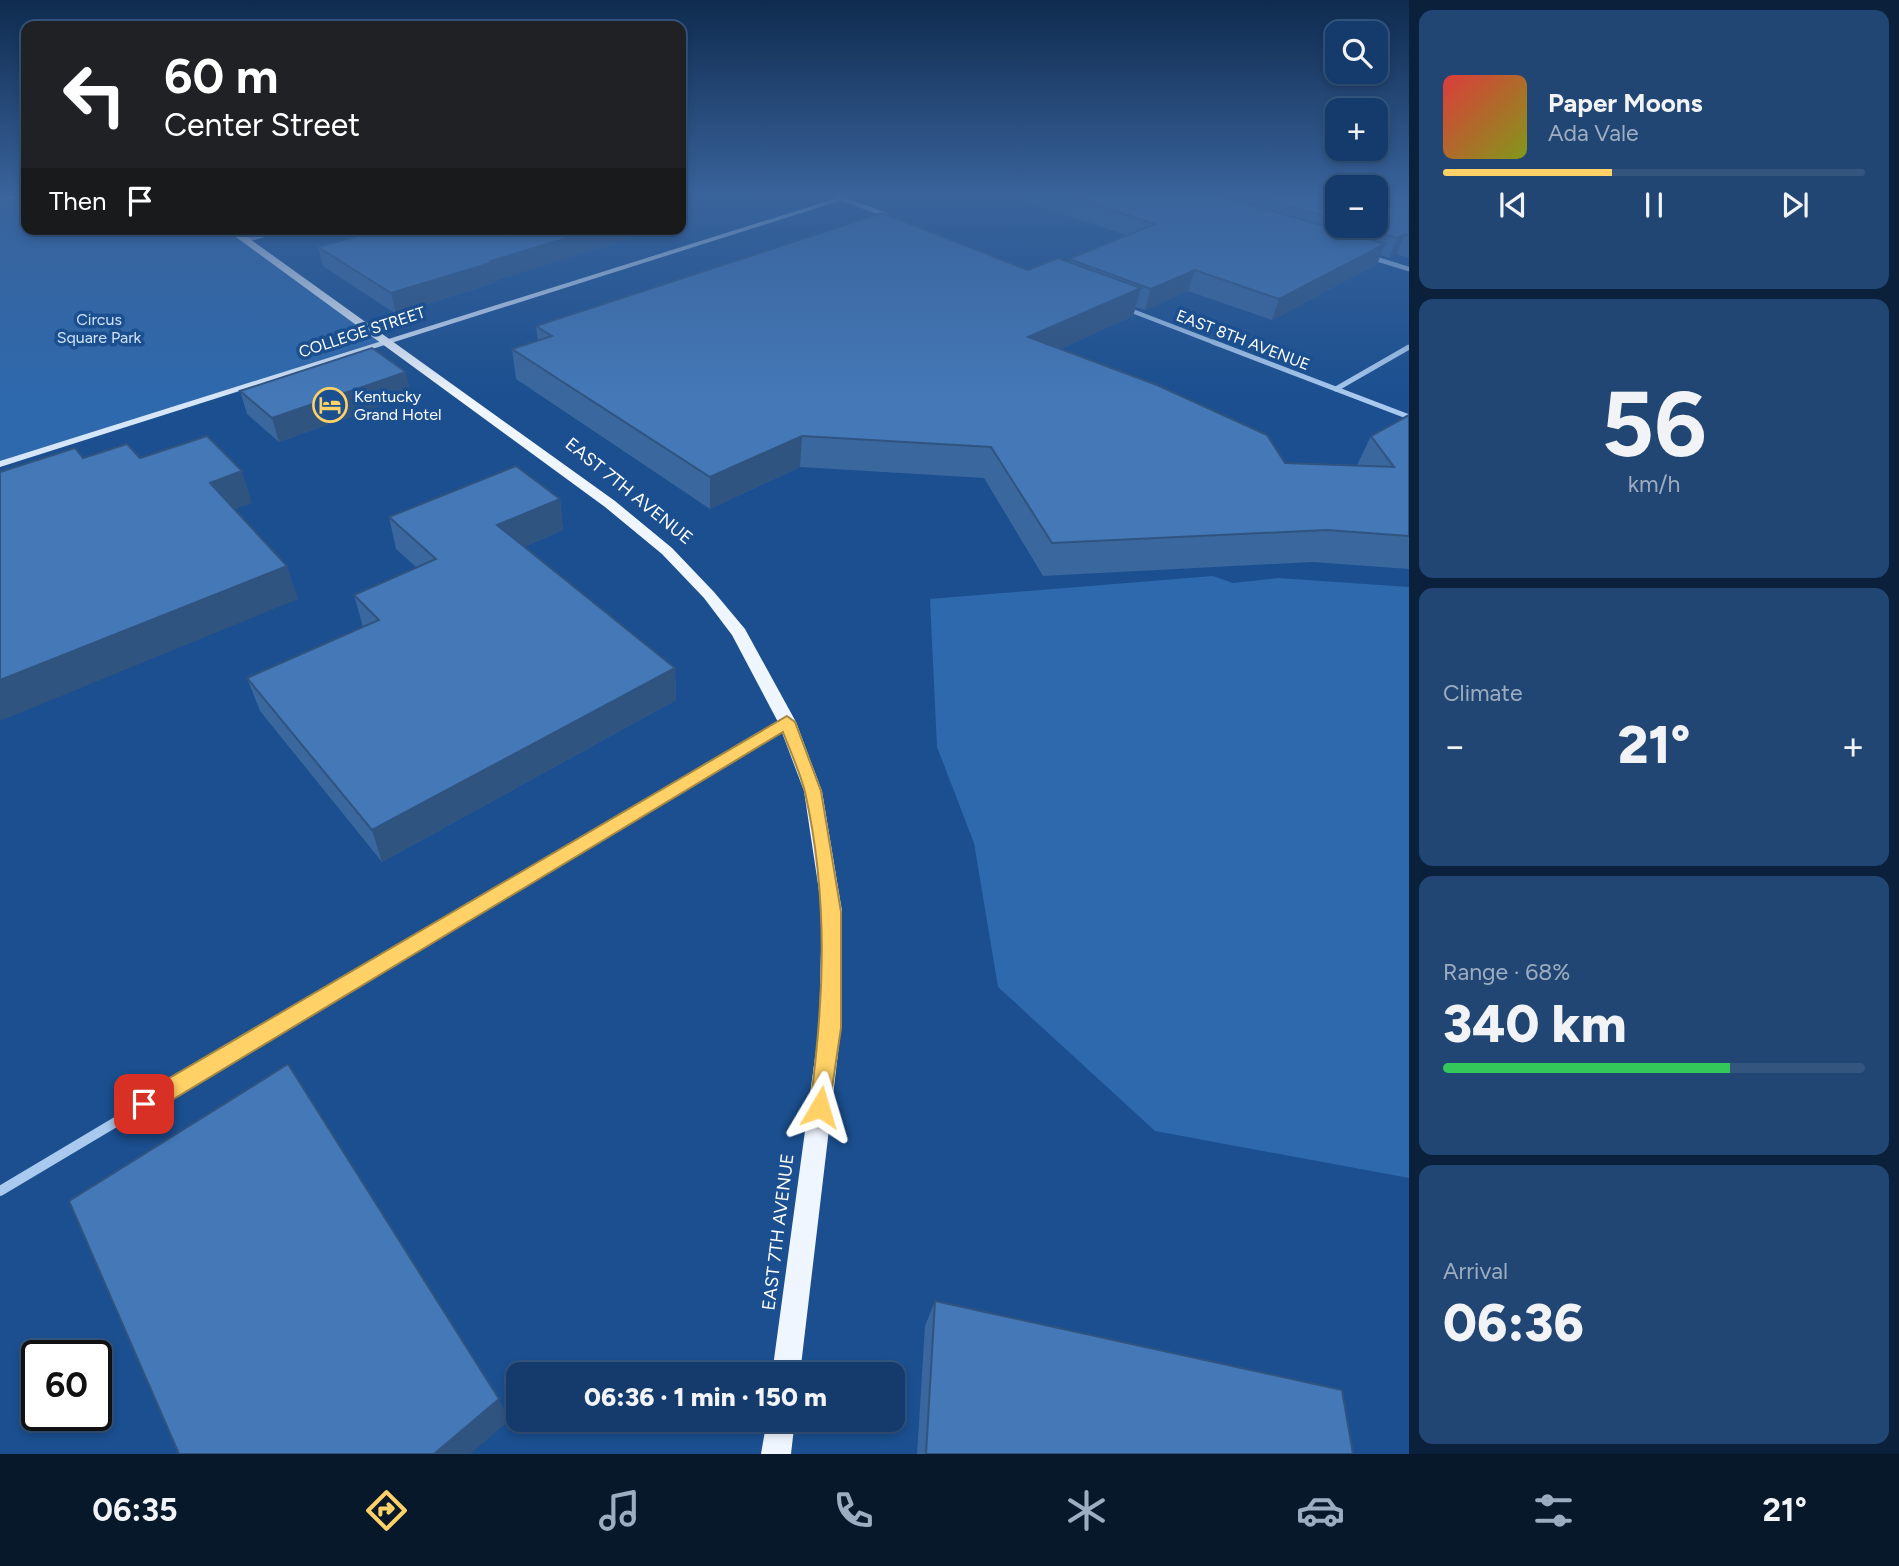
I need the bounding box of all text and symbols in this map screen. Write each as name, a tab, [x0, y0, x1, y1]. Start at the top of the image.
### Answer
map controls	[1325, 21, 1388, 238]
button: search	[1325, 21, 1388, 84]
text: 60 m	[164, 46, 279, 105]
icon: left	[49, 49, 140, 140]
text: Paper Moons	[1548, 87, 1703, 119]
button: +	[1325, 98, 1388, 161]
text: Center Street	[164, 106, 360, 144]
text: Ada Vale	[1548, 119, 1639, 147]
button: −	[1325, 175, 1388, 238]
icon: arrive	[121, 182, 159, 220]
text: Then	[49, 185, 107, 217]
icon: previous	[1494, 186, 1532, 224]
icon: pause	[1635, 186, 1673, 224]
icon: next	[1776, 186, 1814, 224]
street label: COLLEGE STREET	[296, 303, 428, 361]
street label: EAST 8TH AVENUE	[1174, 306, 1312, 374]
park label: Circus Square Park	[57, 310, 142, 347]
text: 56	[1601, 370, 1707, 479]
hotel icon: Kentucky Grand Hotel	[311, 386, 349, 424]
place label: Kentucky Grand Hotel	[354, 387, 442, 424]
street label: EAST 7TH AVENUE	[561, 433, 697, 549]
text: km/h	[1628, 470, 1680, 498]
text: Climate	[1443, 679, 1522, 707]
text: 21°	[1618, 714, 1690, 776]
text: −	[1443, 723, 1467, 769]
text: +	[1841, 723, 1865, 769]
text: Range · 68%	[1443, 958, 1570, 986]
text: 340 km	[1443, 993, 1627, 1055]
position arrow	[783, 1070, 857, 1144]
pin	[114, 1074, 174, 1134]
icon: arrive	[125, 1085, 163, 1123]
street label: EAST 7TH AVENUE	[757, 1152, 799, 1312]
text: Arrival	[1443, 1257, 1508, 1285]
text: 06:36	[1443, 1292, 1584, 1354]
speed limit sign: 60	[21, 1340, 112, 1431]
text: 06:36 · 1 min · 150 m	[584, 1381, 827, 1413]
icon: directions	[362, 1486, 411, 1535]
icon: music	[595, 1486, 644, 1535]
icon: phone	[829, 1486, 878, 1535]
icon: climate	[1062, 1486, 1111, 1535]
icon: car	[1296, 1486, 1345, 1535]
icon: filters	[1529, 1486, 1578, 1535]
text: 06:35	[92, 1491, 178, 1529]
text: 21°	[1763, 1491, 1807, 1529]

